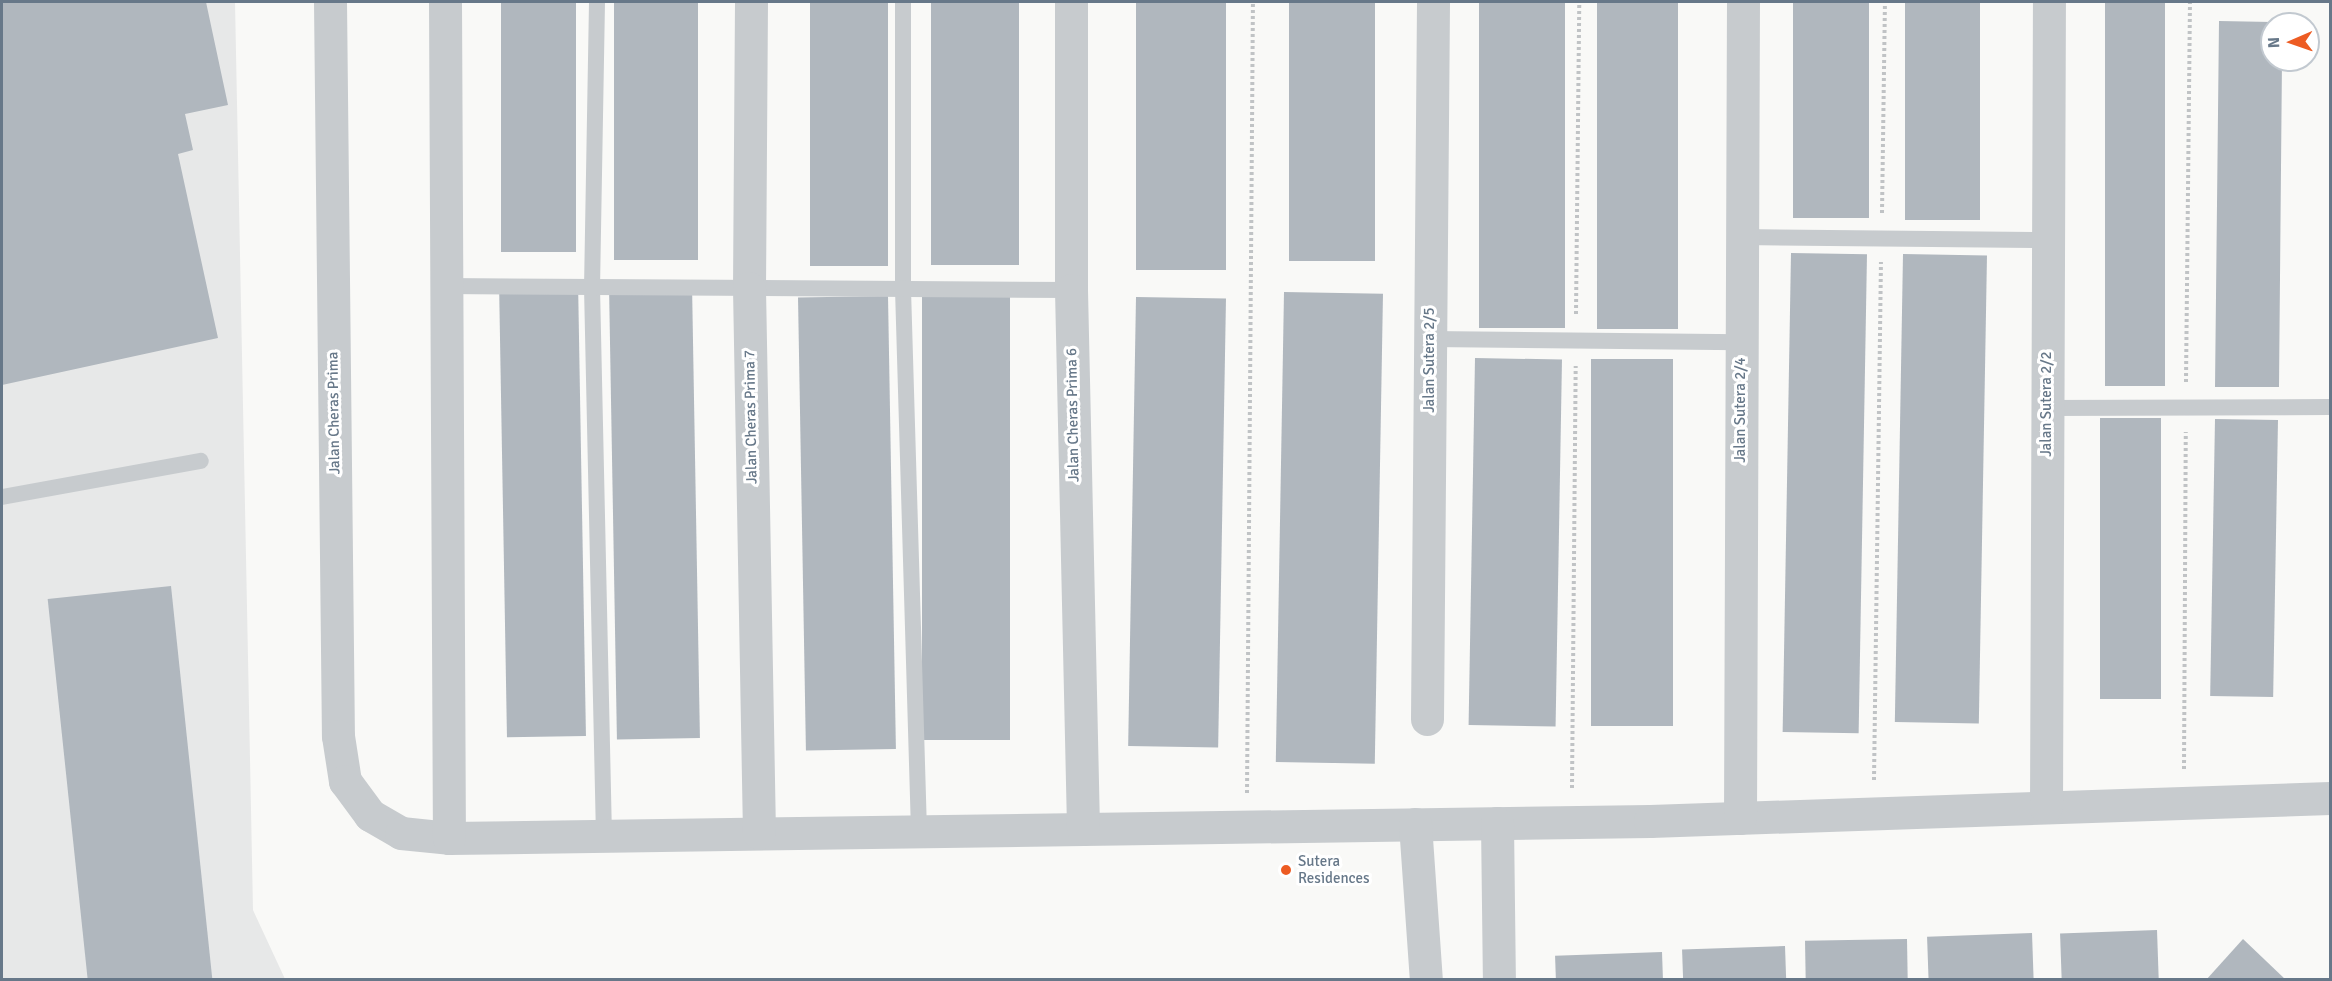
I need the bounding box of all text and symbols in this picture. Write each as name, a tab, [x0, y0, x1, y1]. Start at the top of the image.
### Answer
north arrow	[2260, 12, 2320, 72]
text: N	[2264, 37, 2284, 48]
street label: Jalan Sutera 2/5	[1421, 307, 1439, 413]
street label: Jalan Cheras Prima 6	[1063, 348, 1083, 482]
street label: Jalan Cheras Prima 7	[741, 350, 761, 484]
street label: Jalan Cheras Prima	[324, 351, 344, 475]
street label: Jalan Sutera 2/2	[2038, 351, 2056, 457]
street label: Jalan Sutera 2/4	[1732, 357, 1750, 463]
place label: Sutera Residences	[1298, 852, 1370, 887]
marker: Sutera Residences	[1279, 863, 1293, 877]

